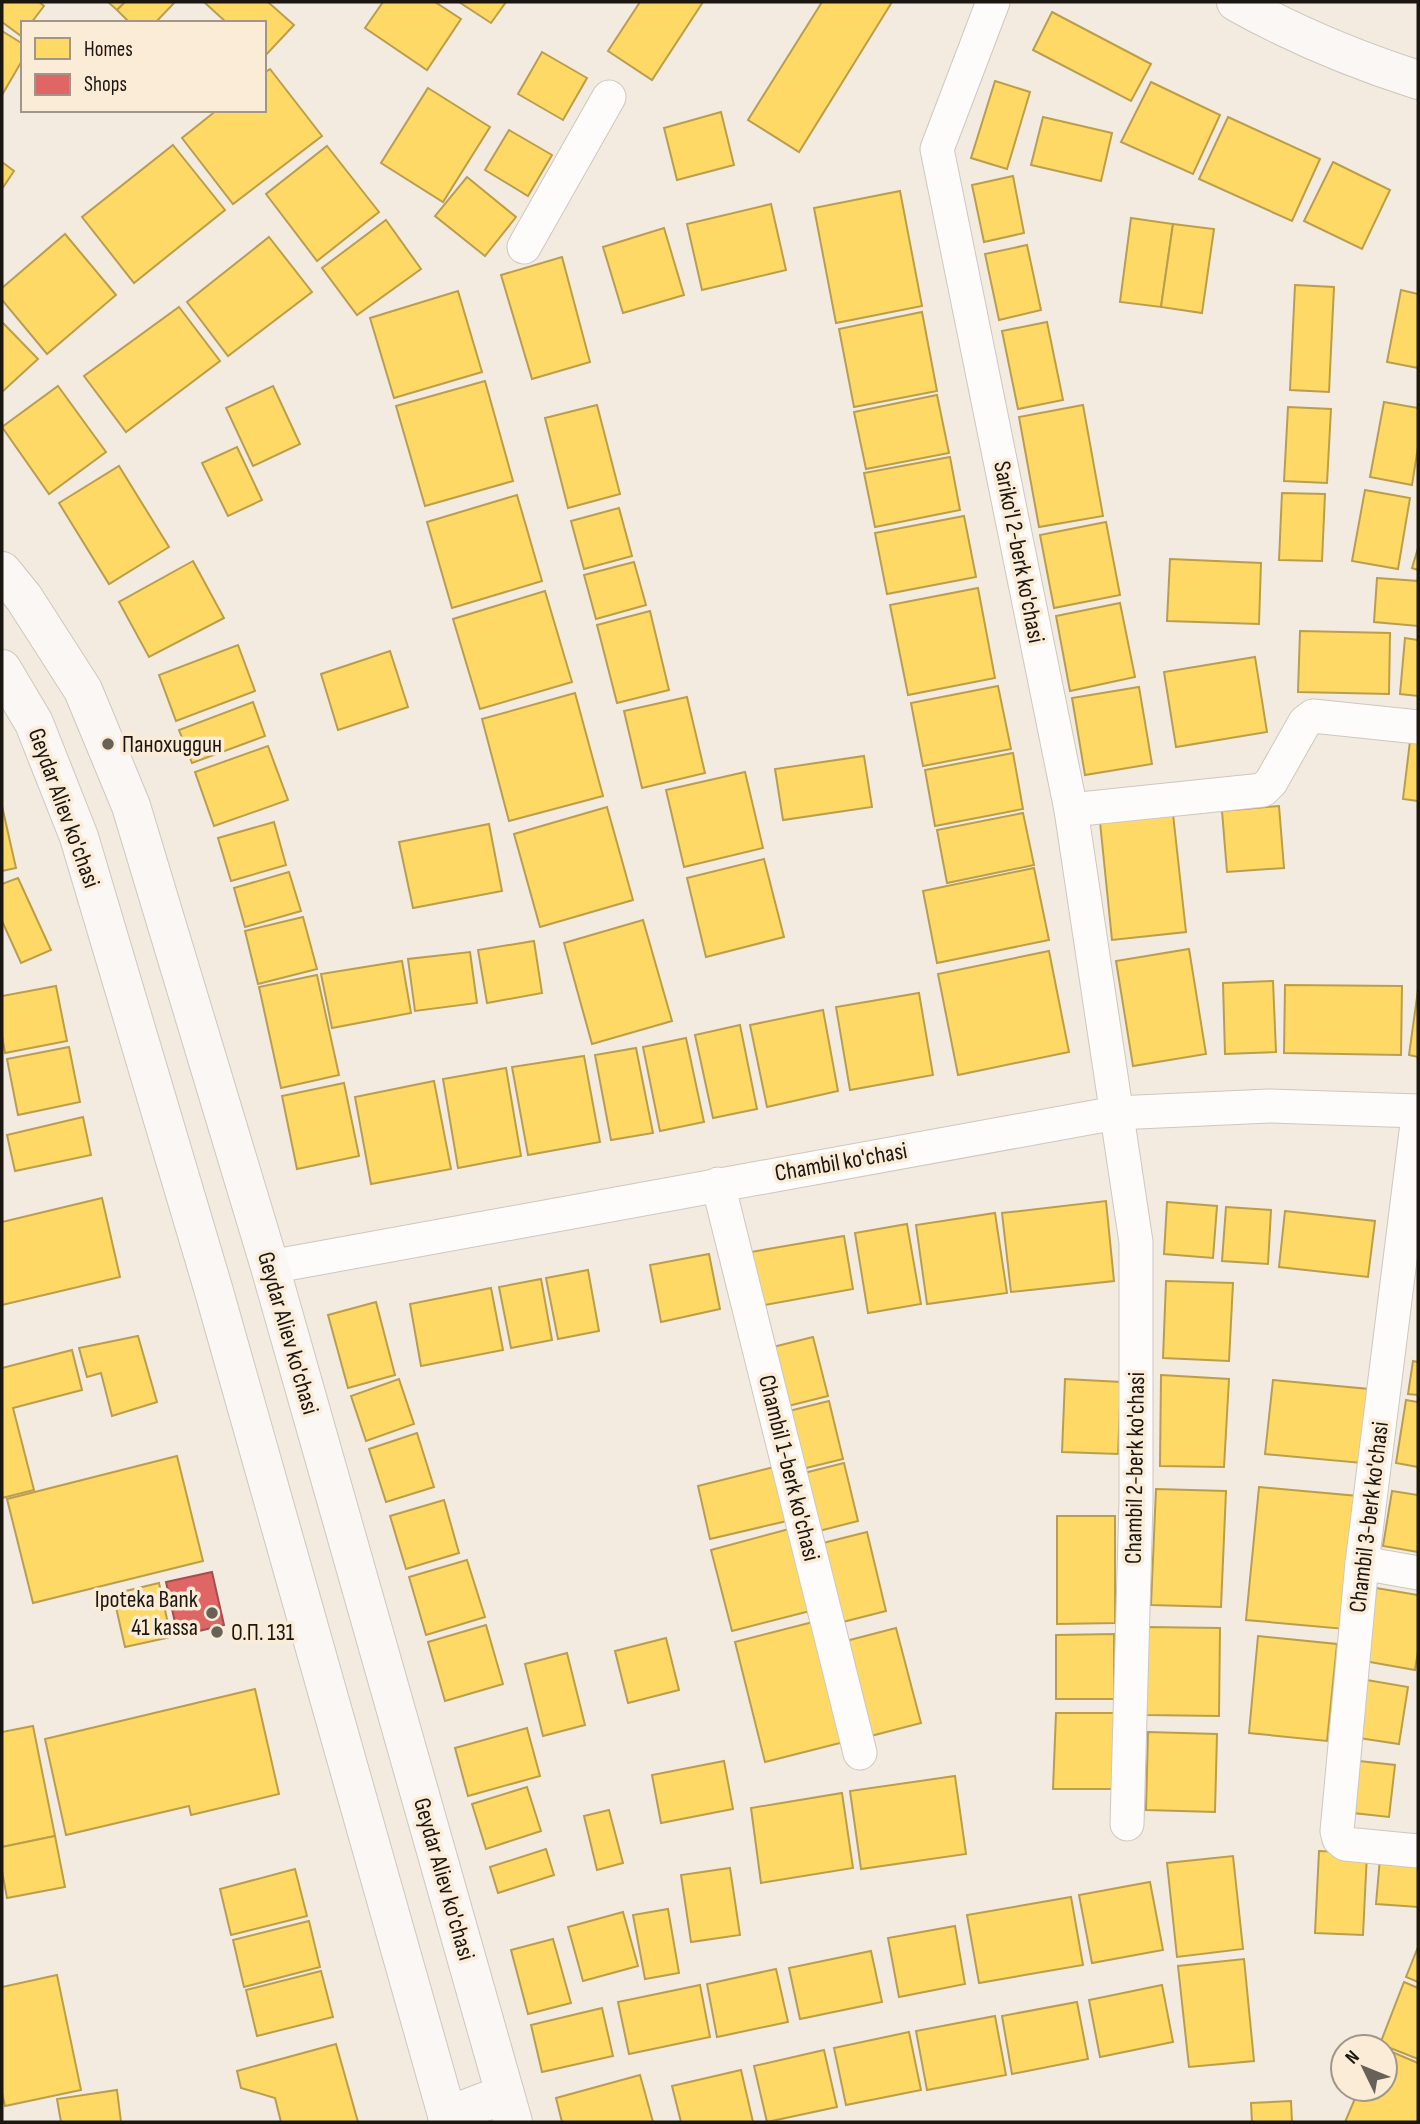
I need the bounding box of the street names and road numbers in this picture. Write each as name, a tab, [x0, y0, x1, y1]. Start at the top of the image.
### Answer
street label: Sariko'l 2-berk ko'chasi	[987, 459, 1051, 645]
street label: Geydar Aliev ko'chasi	[22, 724, 106, 892]
street label: Chambil ko'chasi	[773, 1136, 909, 1188]
street label: Geydar Aliev ko'chasi	[251, 1248, 325, 1418]
street label: Chambil 1-berk ko'chasi	[752, 1372, 826, 1564]
street label: Chambil 2-berk ko'chasi	[1119, 1372, 1151, 1564]
street label: Chambil 3-berk ko'chasi	[1343, 1420, 1395, 1614]
street label: Geydar Aliev ko'chasi	[407, 1794, 481, 1964]

